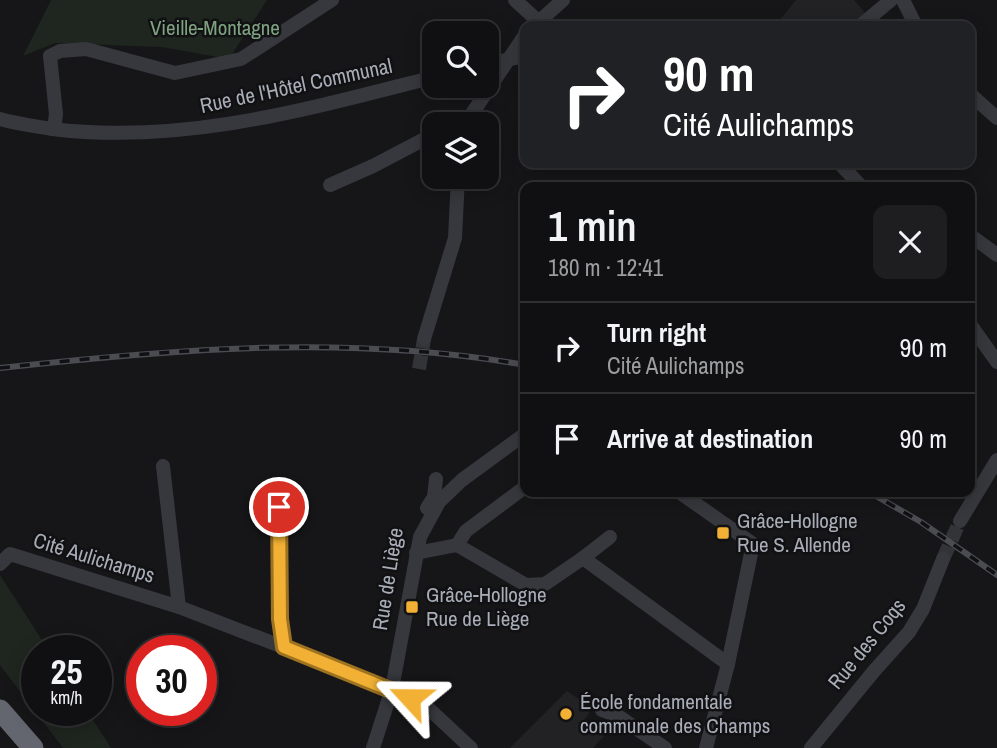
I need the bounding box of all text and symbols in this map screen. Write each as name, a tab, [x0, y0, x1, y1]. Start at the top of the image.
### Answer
park label: Vieille-Montagne	[150, 13, 280, 42]
map controls	[422, 21, 499, 189]
button: search	[422, 21, 499, 98]
text: 90 m	[663, 40, 755, 106]
icon: right	[548, 49, 639, 140]
street label: Rue de l'Hôtel Communal	[197, 51, 395, 120]
text: Cité Aulichamps	[663, 103, 854, 146]
button: layers	[422, 112, 499, 189]
text: 1 min	[548, 198, 637, 254]
button: close	[873, 205, 947, 279]
text: 180 m · 12:41	[548, 252, 663, 283]
text: Turn right	[607, 315, 706, 350]
icon: right	[548, 329, 586, 367]
text: 90 m	[900, 330, 947, 365]
text: Cité Aulichamps	[607, 350, 744, 381]
icon: arrive	[548, 420, 586, 458]
text: Arrive at destination	[607, 421, 813, 456]
text: 90 m	[900, 421, 947, 456]
pin	[249, 477, 309, 537]
icon: arrive	[260, 488, 298, 526]
place label: Grâce-Hollogne Rue S. Allende	[737, 506, 858, 559]
street label: Cité Aulichamps	[30, 525, 158, 590]
marker: Grâce-Hollogne Rue S. Allende	[715, 525, 731, 541]
street label: Rue de Liège	[365, 526, 410, 632]
place label: Grâce-Hollogne Rue de Liège	[426, 580, 547, 633]
street label: Rue des Coqs	[821, 592, 912, 695]
marker: Grâce-Hollogne Rue de Liège	[404, 599, 420, 615]
speed limit sign: 30	[126, 635, 217, 726]
text: 25	[51, 648, 82, 695]
position arrow	[373, 661, 447, 735]
text: km/h	[51, 685, 83, 710]
place label: École fondamentale communale des Champs	[580, 687, 770, 740]
marker: École fondamentale communale des Champs	[558, 706, 574, 722]

